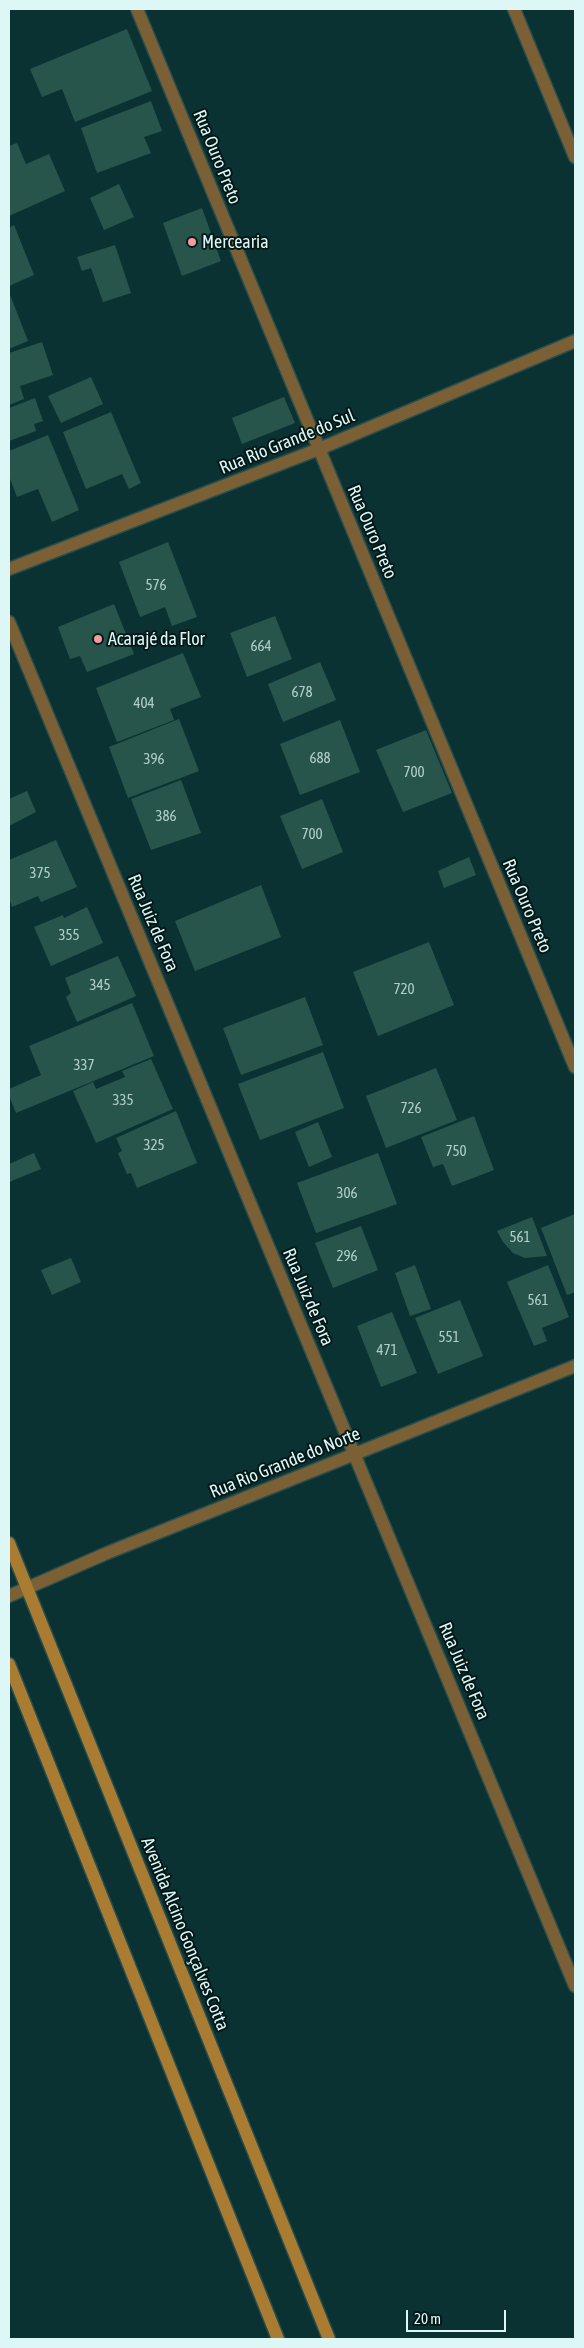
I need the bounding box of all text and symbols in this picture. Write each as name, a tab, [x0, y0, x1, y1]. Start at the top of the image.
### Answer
street label: Rua Ouro Preto	[188, 107, 246, 207]
place label: Mercearia	[202, 231, 269, 253]
marker: Mercearia	[186, 236, 198, 248]
street label: Rua Rio Grande do Sul	[216, 405, 358, 479]
street label: Rua Ouro Preto	[343, 482, 401, 582]
house number: 576	[145, 576, 167, 594]
place label: Acarajé da Flor	[108, 628, 205, 650]
marker: Acarajé da Flor	[92, 633, 104, 645]
house number: 664	[250, 637, 272, 655]
house number: 678	[291, 683, 313, 701]
house number: 404	[133, 694, 155, 712]
house number: 688	[309, 749, 331, 767]
house number: 396	[143, 750, 165, 768]
house number: 700	[403, 763, 425, 781]
house number: 386	[155, 807, 177, 825]
house number: 700	[301, 825, 323, 843]
street label: Rua Ouro Preto	[498, 856, 556, 956]
house number: 375	[29, 864, 51, 882]
street label: Rua Juiz de Fora	[123, 871, 183, 975]
house number: 355	[58, 926, 80, 944]
house number: 345	[89, 976, 111, 994]
house number: 720	[393, 980, 415, 998]
house number: 337	[73, 1056, 95, 1074]
house number: 335	[112, 1091, 134, 1109]
house number: 726	[400, 1099, 422, 1117]
house number: 325	[143, 1136, 165, 1154]
house number: 750	[445, 1142, 467, 1160]
house number: 306	[336, 1184, 358, 1202]
house number: 561	[509, 1228, 531, 1246]
street label: Rua Juiz de Fora	[278, 1245, 338, 1349]
house number: 296	[336, 1247, 358, 1265]
house number: 561	[527, 1291, 549, 1309]
house number: 551	[438, 1328, 460, 1346]
house number: 471	[376, 1341, 398, 1359]
street label: Rua Rio Grande do Norte	[207, 1423, 363, 1503]
street label: Rua Juiz de Fora	[434, 1619, 494, 1723]
street label: Avenida Alcino Gonçalves Cotta	[136, 1834, 234, 2034]
scale bar	[409, 2300, 509, 2332]
text: 20 m	[414, 2310, 441, 2327]

